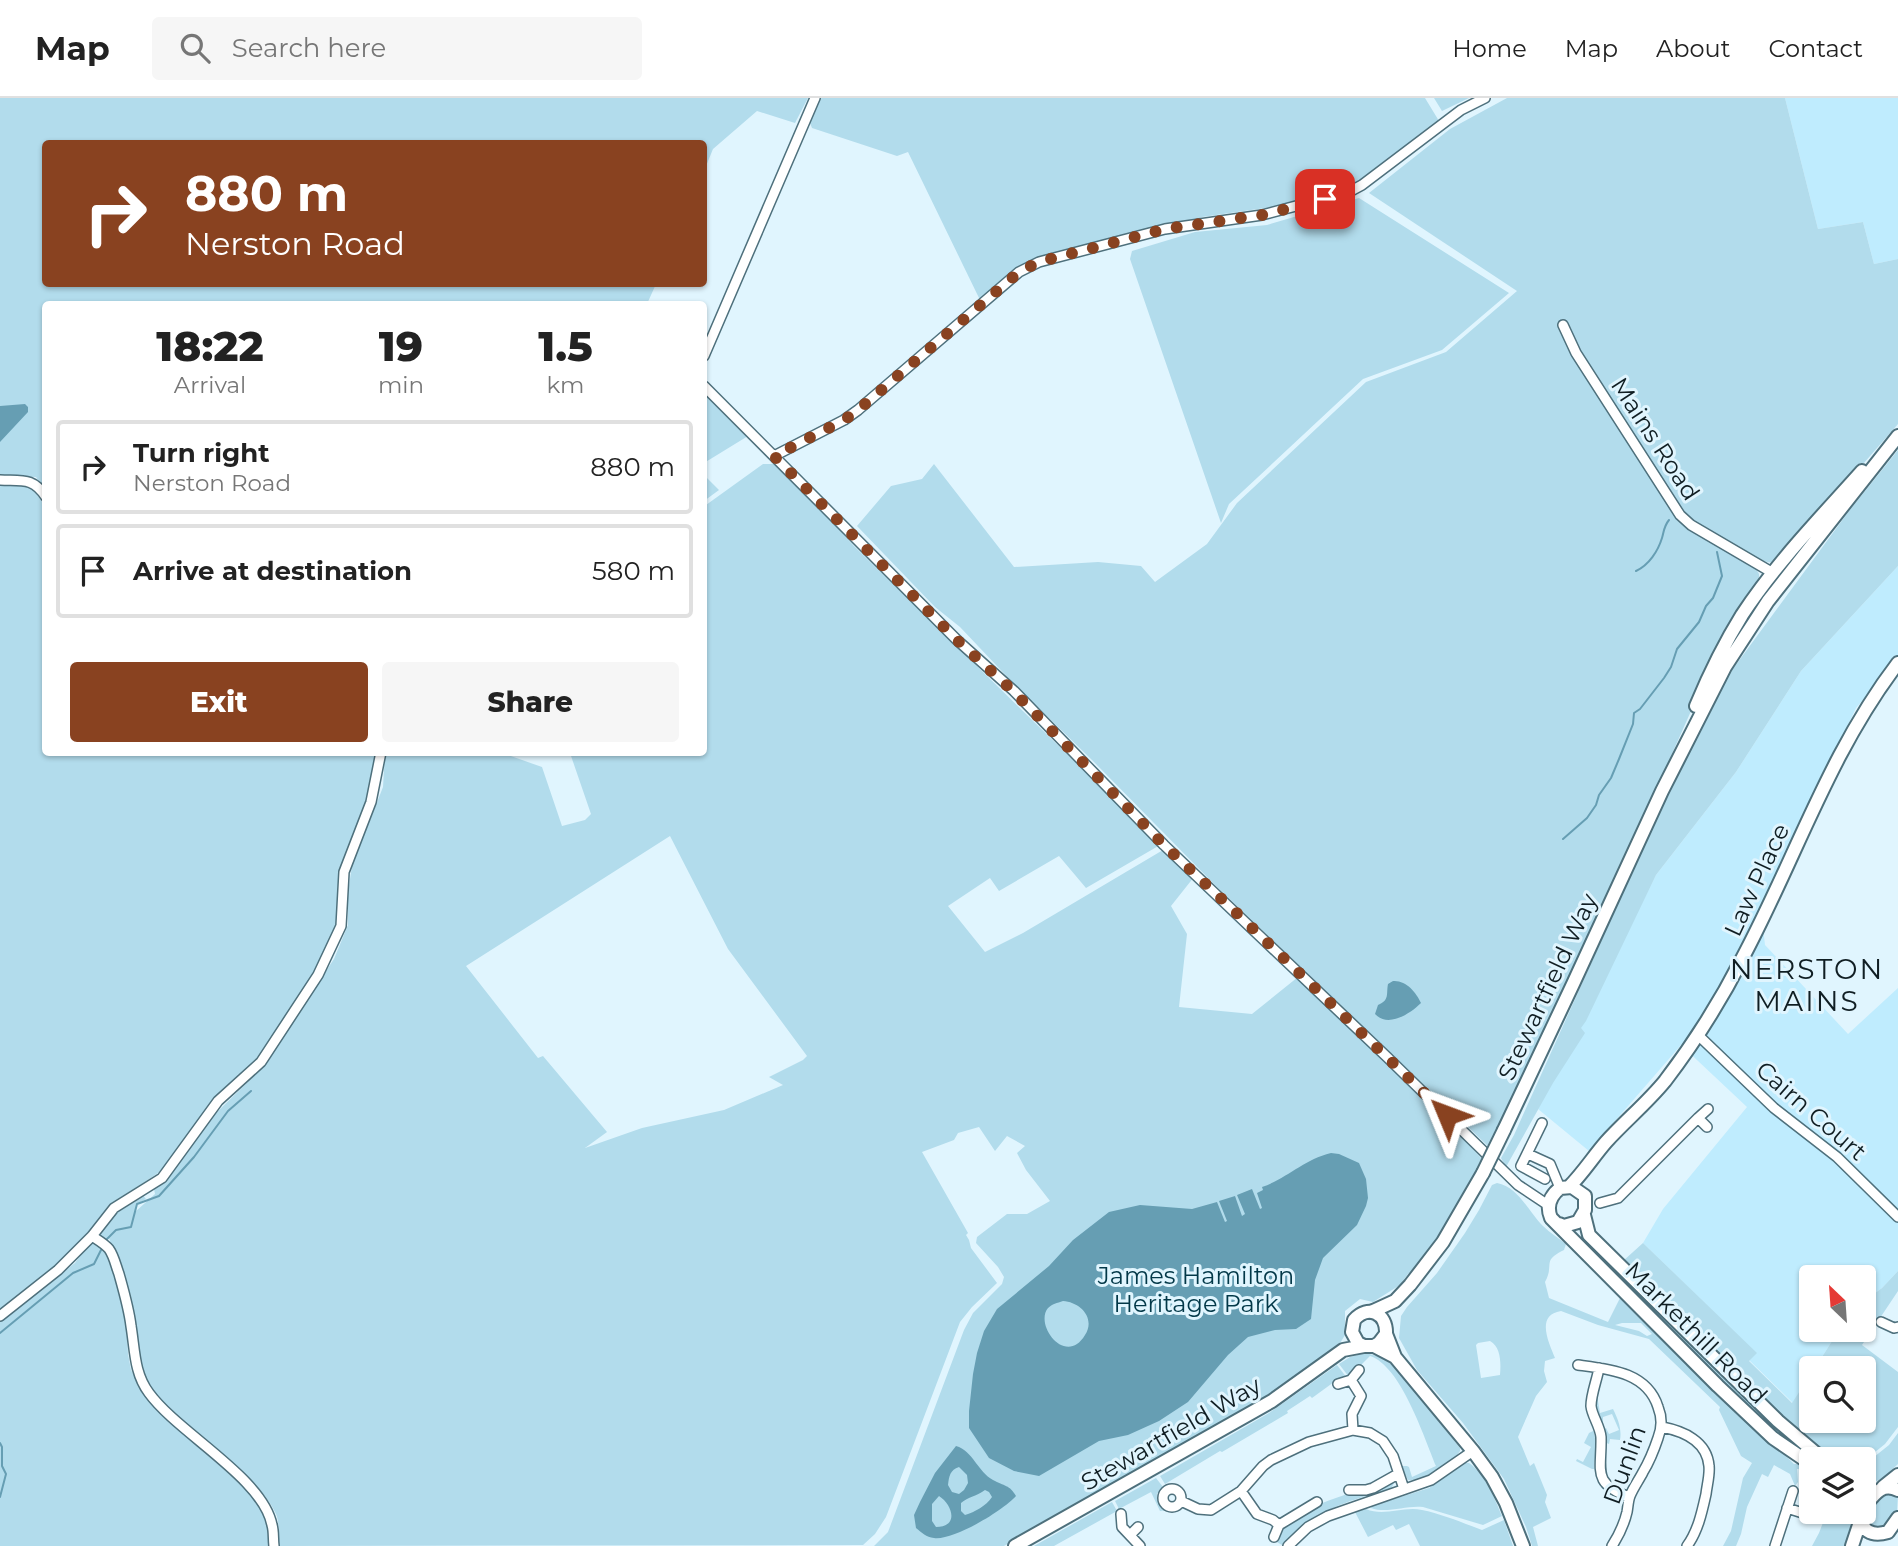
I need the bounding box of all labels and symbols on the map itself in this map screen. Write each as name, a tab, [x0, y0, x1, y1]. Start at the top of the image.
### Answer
pin	[1295, 169, 1355, 229]
street label: Mains Road	[1605, 372, 1706, 506]
street label: Law Place	[1718, 819, 1795, 941]
street label: Stewartfield Way	[1492, 889, 1604, 1085]
district label: NERSTON MAINS	[1730, 952, 1884, 1018]
street label: Cairn Court	[1750, 1055, 1873, 1167]
position arrow	[1410, 1078, 1484, 1152]
street label: Markethill Road	[1619, 1255, 1774, 1410]
park label: James Hamilton Heritage Park	[1097, 1261, 1294, 1318]
north arrow	[1799, 1265, 1876, 1342]
street label: Stewartfield Way	[1076, 1370, 1266, 1497]
street label: Dunlin	[1597, 1422, 1652, 1508]

